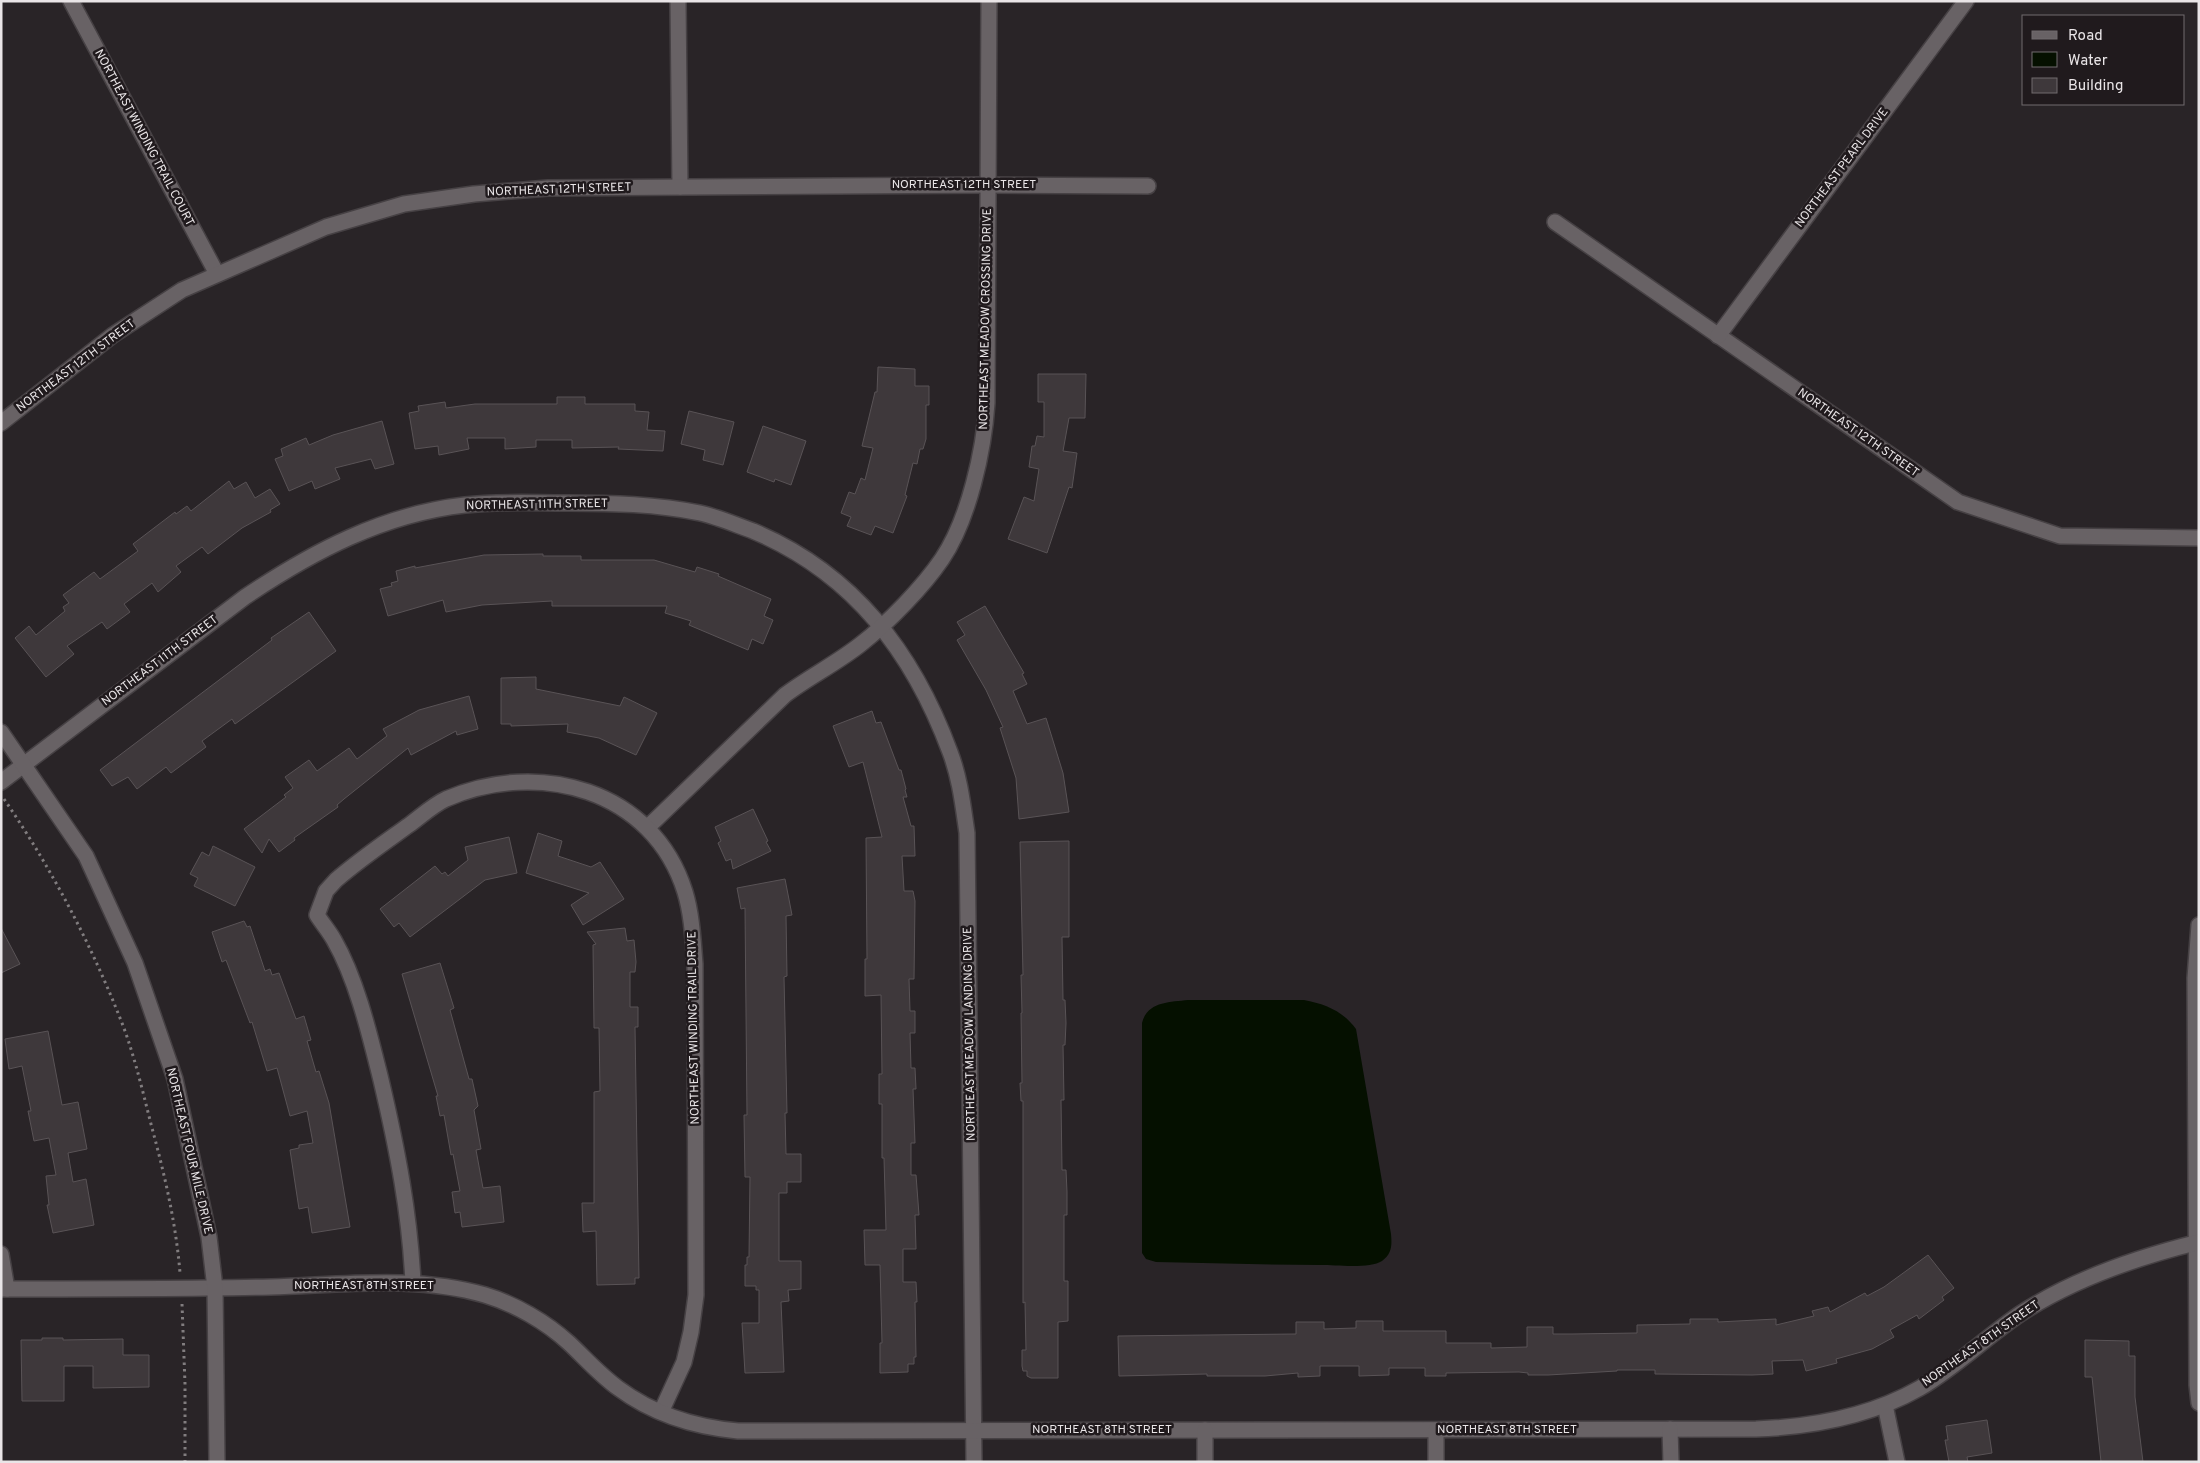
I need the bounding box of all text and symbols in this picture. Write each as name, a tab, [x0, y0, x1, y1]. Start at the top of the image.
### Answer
legend	[2022, 15, 2185, 105]
text: Road	[2068, 27, 2103, 46]
street label: NORTHEAST WINDING TRAIL COURT	[90, 47, 198, 229]
text: Water	[2068, 52, 2108, 71]
text: Building	[2068, 77, 2123, 96]
street label: NORTHEAST PEARL DRIVE	[1792, 105, 1892, 231]
street label: NORTHEAST 12TH STREET	[892, 177, 1036, 193]
street label: NORTHEAST 12TH STREET	[486, 179, 632, 201]
street label: NORTHEAST MEADOW CROSSING DRIVE	[976, 208, 996, 430]
street label: NORTHEAST 12TH STREET	[13, 316, 139, 416]
street label: NORTHEAST 12TH STREET	[1794, 385, 1922, 481]
street label: NORTHEAST 11TH STREET	[466, 496, 608, 514]
street label: NORTHEAST 11TH STREET	[99, 612, 221, 710]
street label: NORTHEAST MEADOW LANDING DRIVE	[960, 927, 980, 1141]
street label: NORTHEAST WINDING TRAIL DRIVE	[684, 931, 704, 1125]
street label: NORTHEAST FOUR MILE DRIVE	[162, 1066, 216, 1236]
street label: NORTHEAST 8TH STREET	[294, 1278, 434, 1294]
street label: NORTHEAST 8TH STREET	[1919, 1297, 2043, 1391]
street label: NORTHEAST 8TH STREET	[1032, 1422, 1172, 1438]
street label: NORTHEAST 8TH STREET	[1437, 1422, 1577, 1438]

